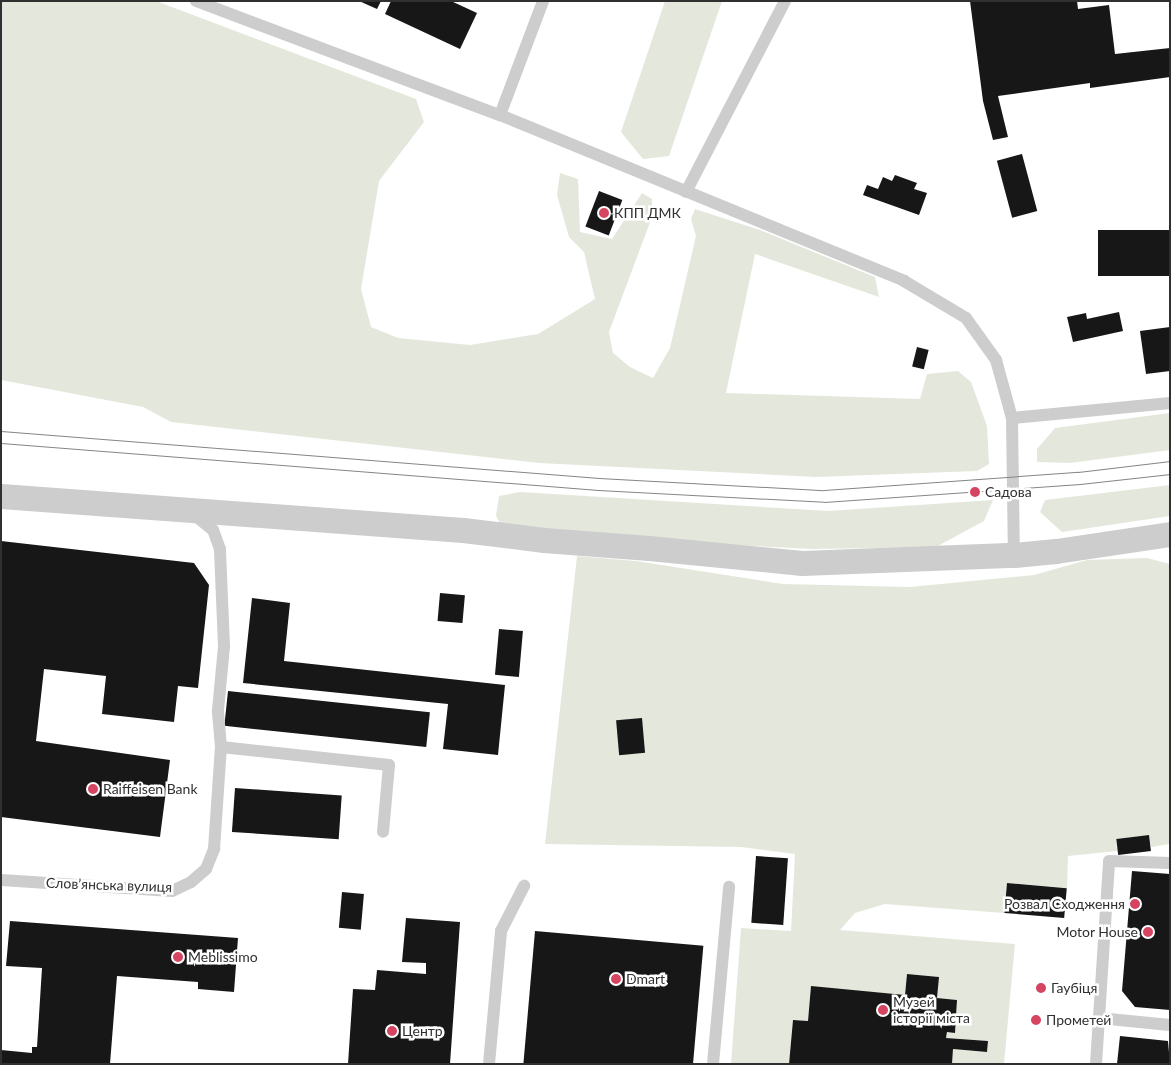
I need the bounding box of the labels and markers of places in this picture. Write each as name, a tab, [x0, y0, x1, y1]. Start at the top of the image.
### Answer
place label: КПП ДМК	[614, 205, 681, 221]
marker: КПП ДМК	[598, 207, 610, 219]
place label: Садова	[985, 484, 1032, 500]
marker: Садова	[969, 486, 981, 498]
place label: Raiffeisen Bank	[103, 781, 197, 797]
marker: Raiffeisen Bank	[87, 783, 99, 795]
place label: Розвал Сходження	[1004, 896, 1125, 912]
marker: Розвал Сходження	[1129, 898, 1141, 910]
place label: Motor House	[1056, 924, 1138, 940]
marker: Motor House	[1142, 926, 1154, 938]
place label: Meblissimo	[188, 949, 258, 965]
marker: Meblissimo	[172, 951, 184, 963]
place label: Dmart	[626, 971, 665, 987]
marker: Dmart	[610, 973, 622, 985]
place label: Гаубіця	[1051, 980, 1097, 996]
marker: Гаубіця	[1035, 982, 1047, 994]
place label: Музей історії міста	[893, 994, 970, 1026]
marker: Музей історії міста	[877, 1004, 889, 1016]
place label: Прометей	[1046, 1012, 1111, 1028]
marker: Прометей	[1030, 1014, 1042, 1026]
place label: Центр	[402, 1023, 443, 1039]
marker: Центр	[386, 1025, 398, 1037]

